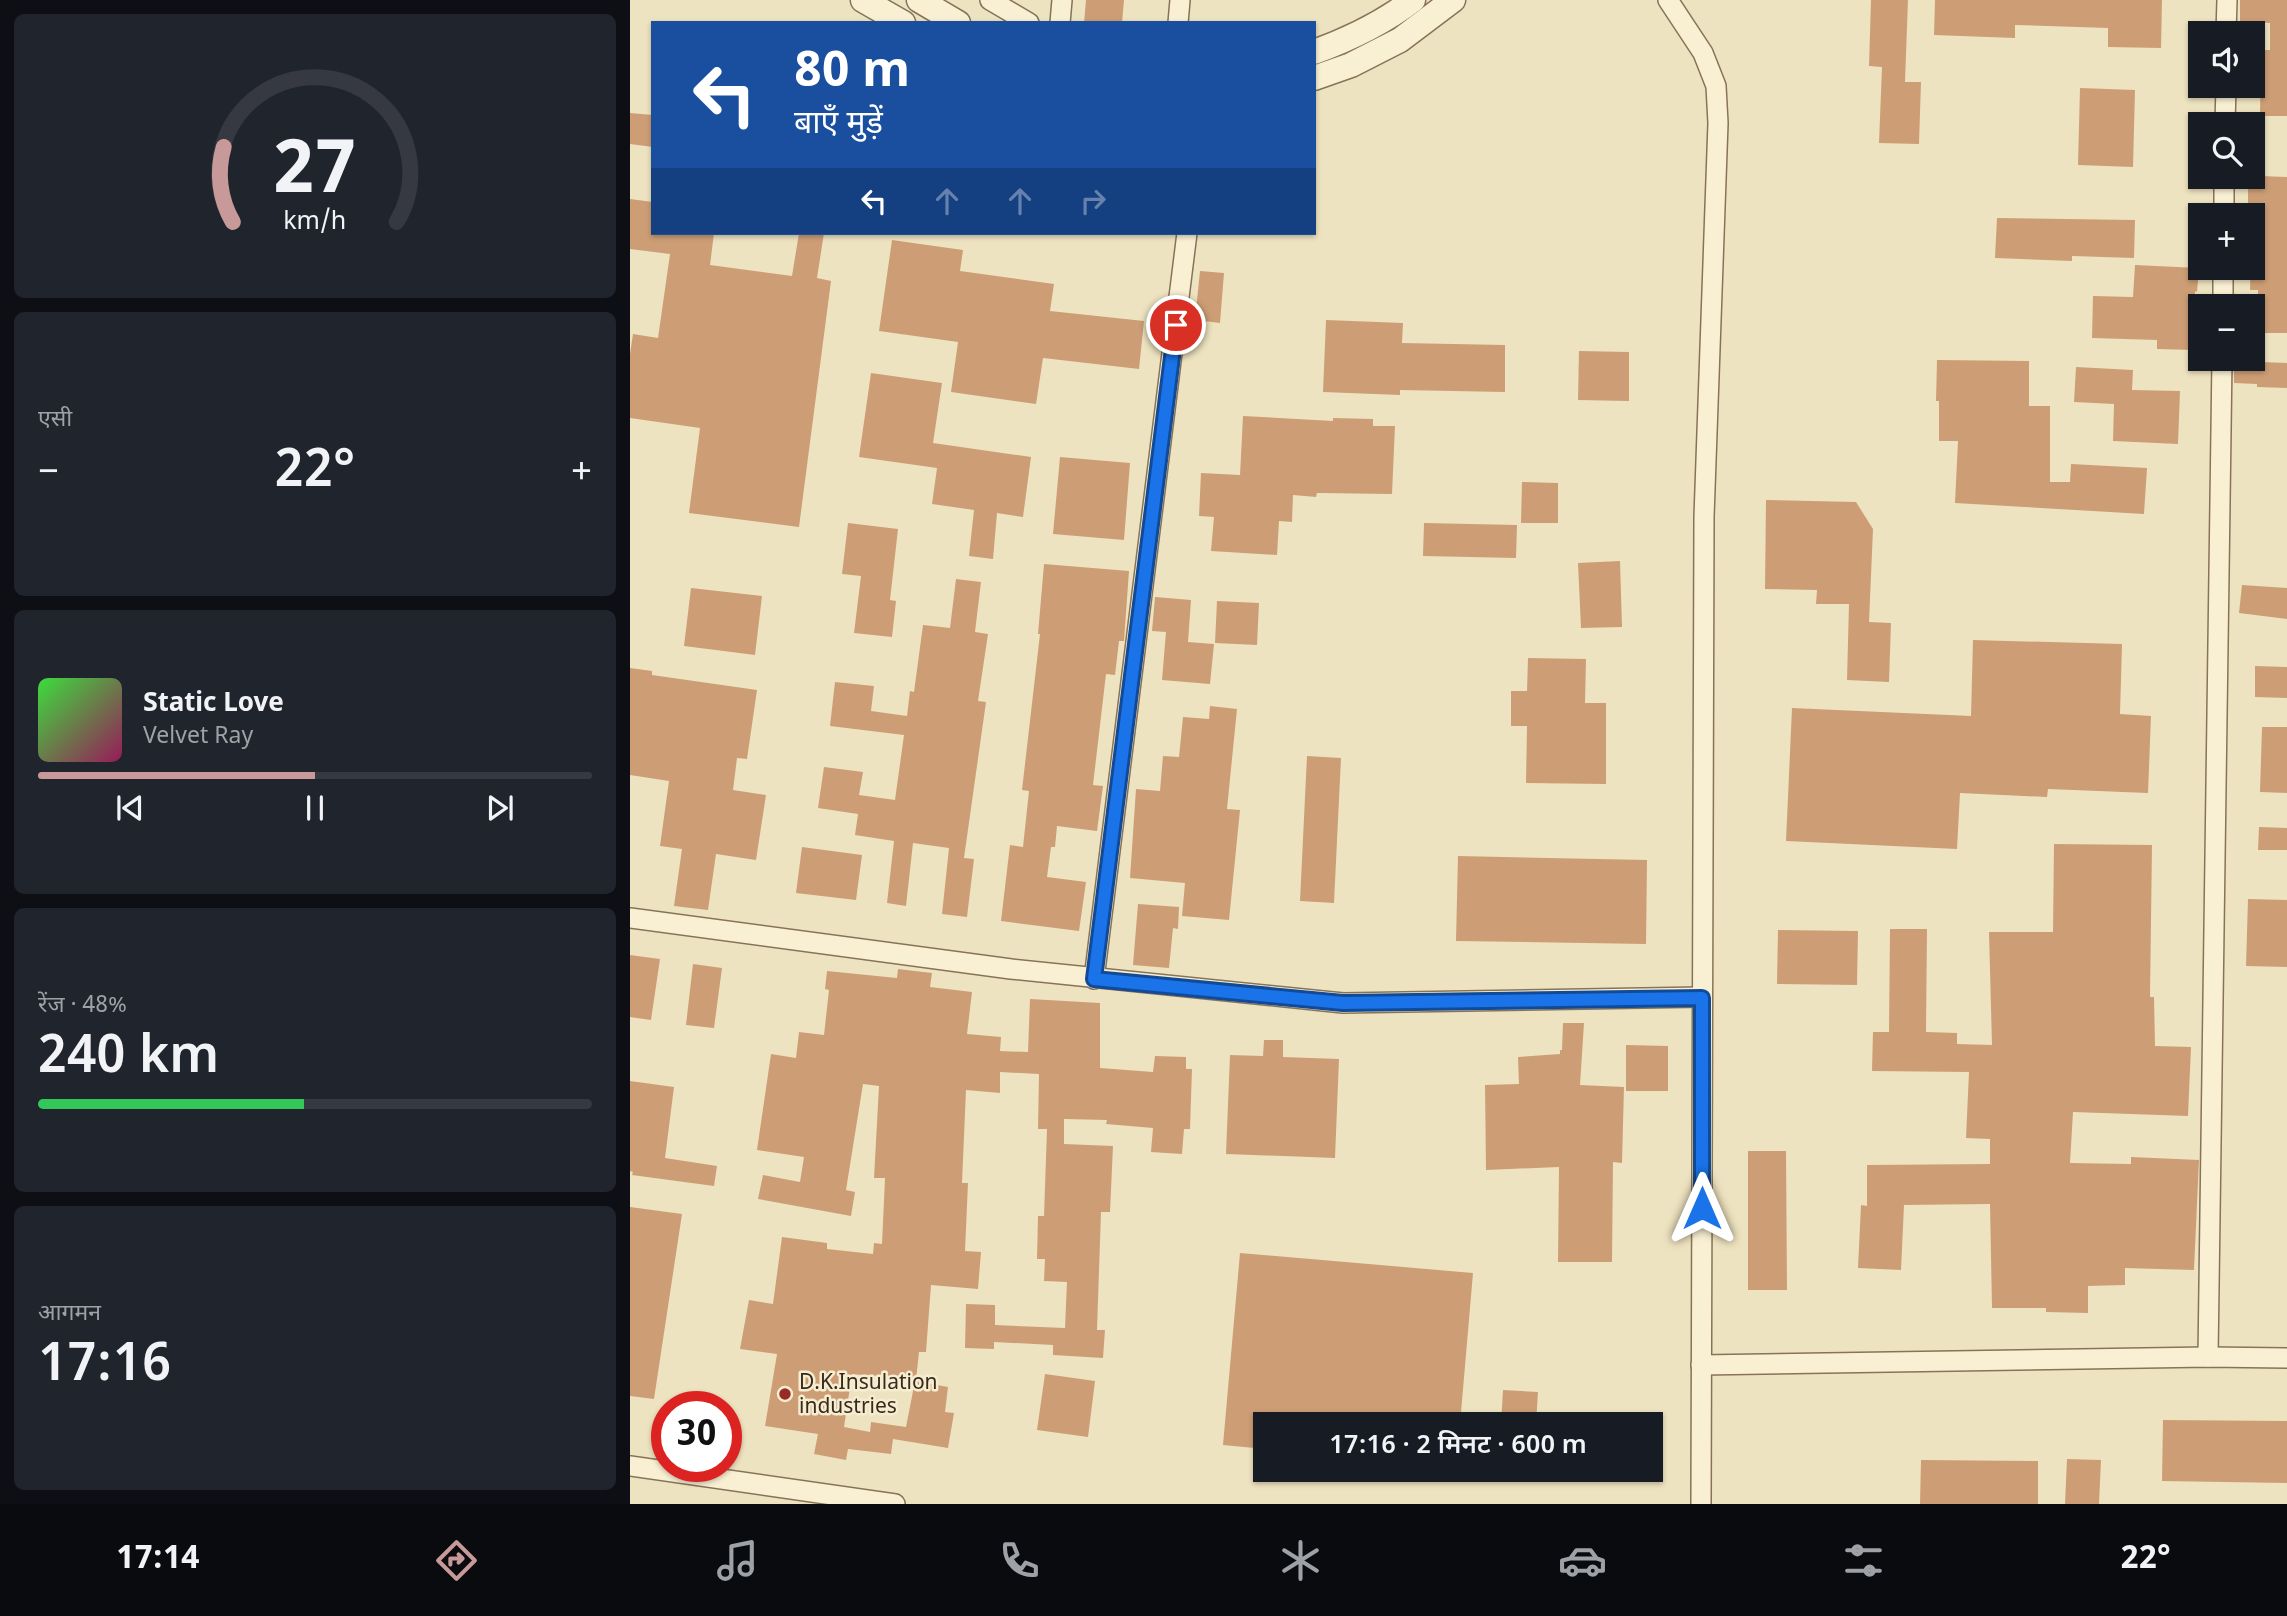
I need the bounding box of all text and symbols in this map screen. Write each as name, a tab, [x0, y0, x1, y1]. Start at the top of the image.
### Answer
map controls	[2188, 21, 2265, 371]
button: sound	[2188, 21, 2265, 98]
text: 80 m	[794, 42, 910, 106]
icon: left	[679, 49, 770, 140]
text: बाएँ मुड़ें	[794, 104, 883, 146]
button: search	[2188, 112, 2265, 189]
text: 27	[274, 127, 356, 222]
icon: left	[855, 182, 893, 220]
icon: ahead	[928, 182, 966, 220]
icon: ahead	[1001, 182, 1039, 220]
icon: right	[1074, 182, 1112, 220]
button: +	[2188, 203, 2265, 280]
text: km/h	[284, 207, 346, 239]
button: −	[2188, 294, 2265, 371]
pin	[1146, 295, 1206, 355]
icon: arrive	[1157, 306, 1195, 344]
text: एसी	[38, 405, 72, 435]
text: 22°	[275, 439, 355, 507]
text: −	[38, 449, 59, 499]
text: +	[571, 449, 592, 499]
text: Static Love	[143, 688, 284, 722]
text: Velvet Ray	[143, 722, 253, 752]
icon: previous	[111, 789, 149, 827]
icon: pause	[296, 789, 334, 827]
icon: next	[481, 789, 519, 827]
text: रेंज · 48%	[38, 991, 127, 1021]
text: 240 km	[38, 1025, 219, 1093]
position arrow	[1665, 1171, 1739, 1245]
text: आगमन	[38, 1299, 101, 1329]
text: 17:16	[38, 1333, 171, 1401]
place label: D.K.Insulation industries	[799, 1370, 938, 1422]
marker: D.K.Insulation industries	[777, 1386, 793, 1402]
speed limit sign: 30	[651, 1391, 742, 1482]
text: 17:16 · 2 मिनट · 600 m	[1329, 1430, 1587, 1464]
icon: directions	[432, 1536, 481, 1585]
icon: music	[713, 1536, 762, 1585]
icon: phone	[995, 1536, 1044, 1585]
icon: climate	[1276, 1536, 1325, 1585]
icon: car	[1558, 1536, 1607, 1585]
icon: filters	[1839, 1536, 1888, 1585]
text: 17:14	[116, 1539, 199, 1581]
text: 22°	[2121, 1539, 2171, 1581]

